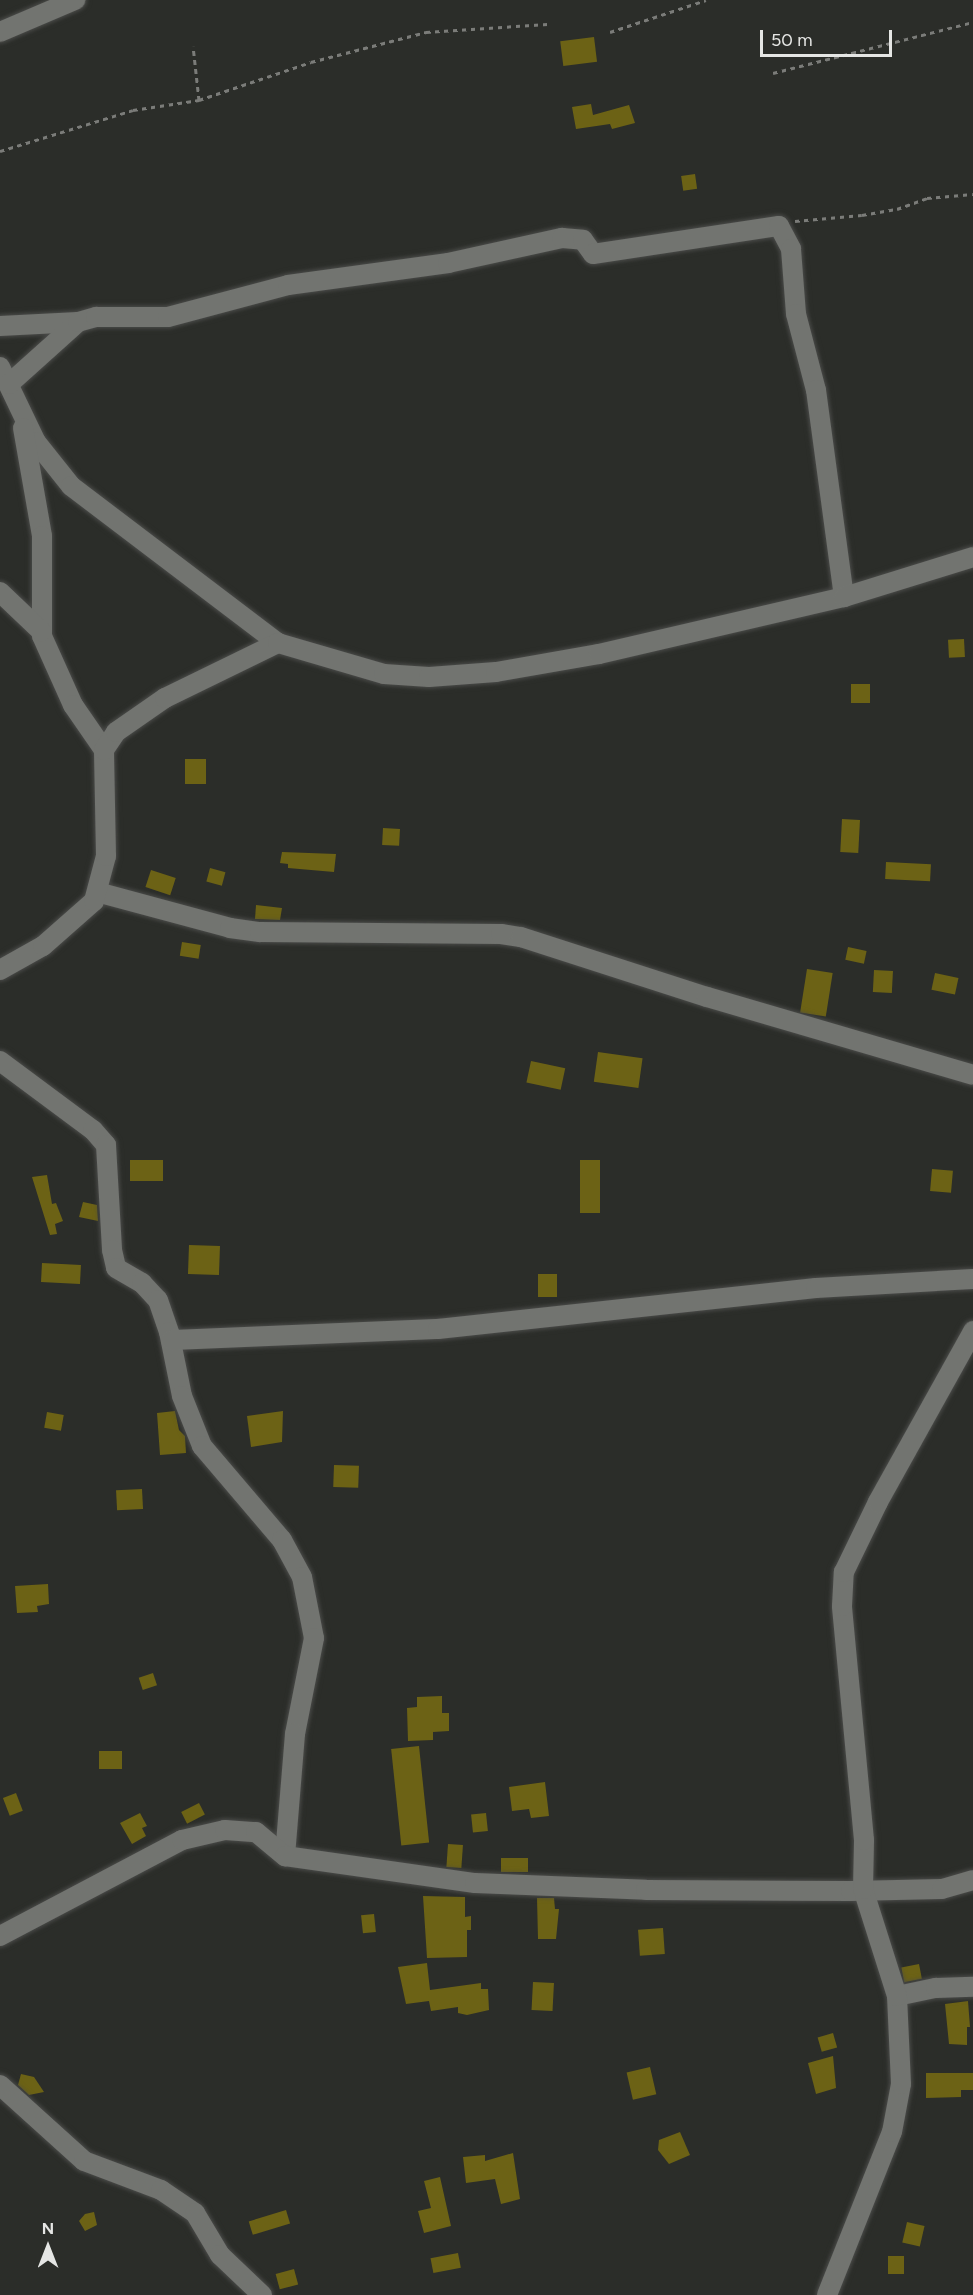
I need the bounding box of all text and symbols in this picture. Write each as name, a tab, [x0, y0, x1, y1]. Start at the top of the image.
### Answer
scale bar	[763, 18, 895, 56]
text: 50 m	[771, 29, 813, 51]
north arrow	[18, 2217, 78, 2277]
text: N	[42, 2219, 54, 2238]

